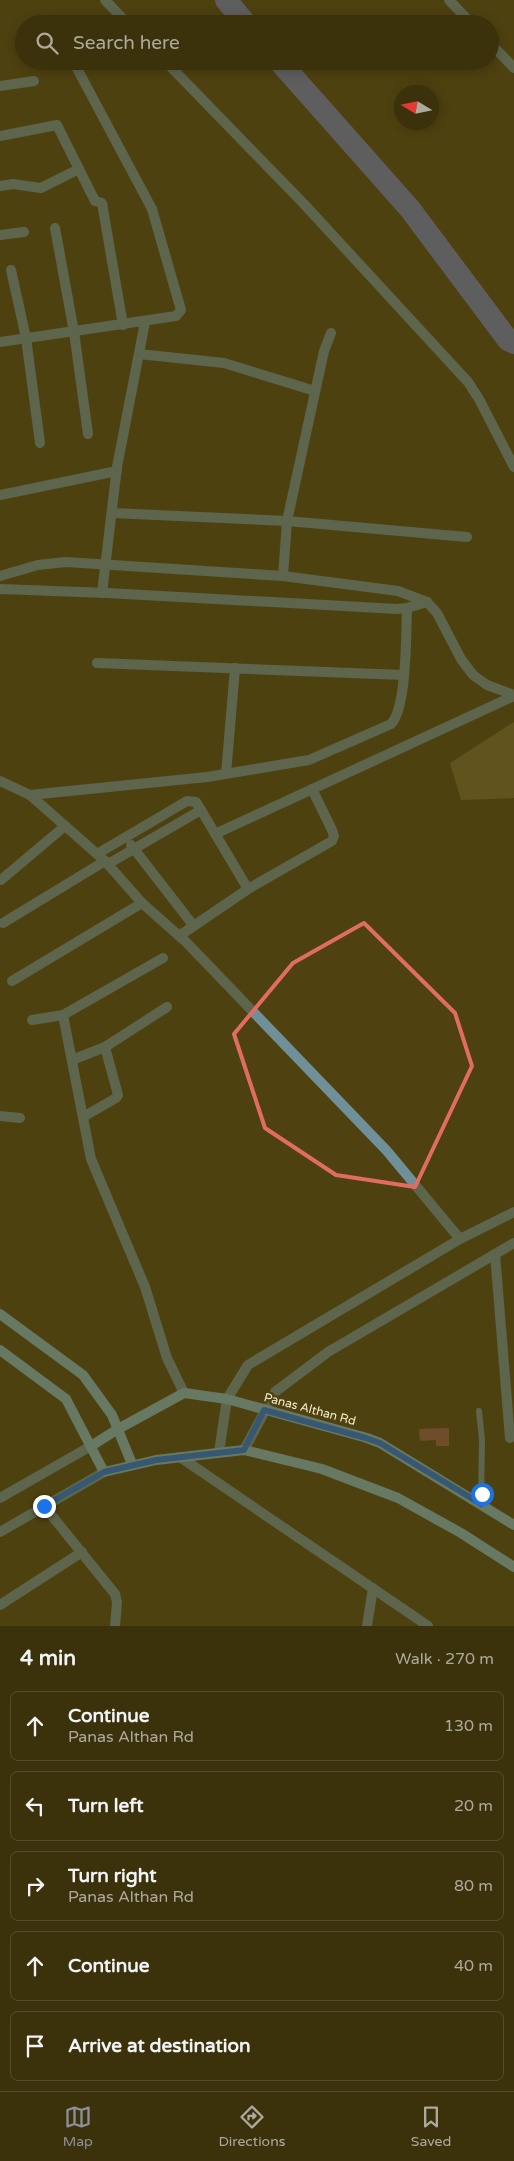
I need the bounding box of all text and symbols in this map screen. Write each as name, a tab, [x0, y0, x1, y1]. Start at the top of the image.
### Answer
search box	[15, 15, 499, 70]
icon: search	[33, 29, 61, 57]
text: Search here	[73, 32, 180, 54]
north arrow	[394, 85, 439, 130]
street label: Panas Althan Rd	[263, 1390, 357, 1428]
route start	[471, 1483, 494, 1506]
route end	[33, 1495, 56, 1518]
text: 4 min	[20, 1646, 76, 1671]
text: Walk · 270 m	[395, 1649, 494, 1669]
text: Continue	[68, 1705, 150, 1727]
icon: ahead	[21, 1712, 49, 1740]
text: 130 m	[444, 1716, 493, 1736]
text: Panas Althan Rd	[68, 1727, 194, 1747]
icon: left	[21, 1792, 49, 1820]
text: Turn left	[68, 1795, 144, 1817]
text: 20 m	[454, 1796, 493, 1816]
text: Turn right	[68, 1865, 156, 1887]
icon: right	[21, 1872, 49, 1900]
text: 80 m	[454, 1876, 493, 1896]
text: Panas Althan Rd	[68, 1887, 194, 1907]
icon: ahead	[21, 1952, 49, 1980]
text: Continue	[68, 1955, 150, 1977]
text: 40 m	[454, 1956, 493, 1976]
icon: arrive	[21, 2032, 49, 2060]
text: Arrive at destination	[68, 2035, 251, 2057]
tab: Map	[63, 2103, 93, 2150]
tab: Directions	[218, 2103, 285, 2150]
tab: Saved	[411, 2103, 451, 2150]

